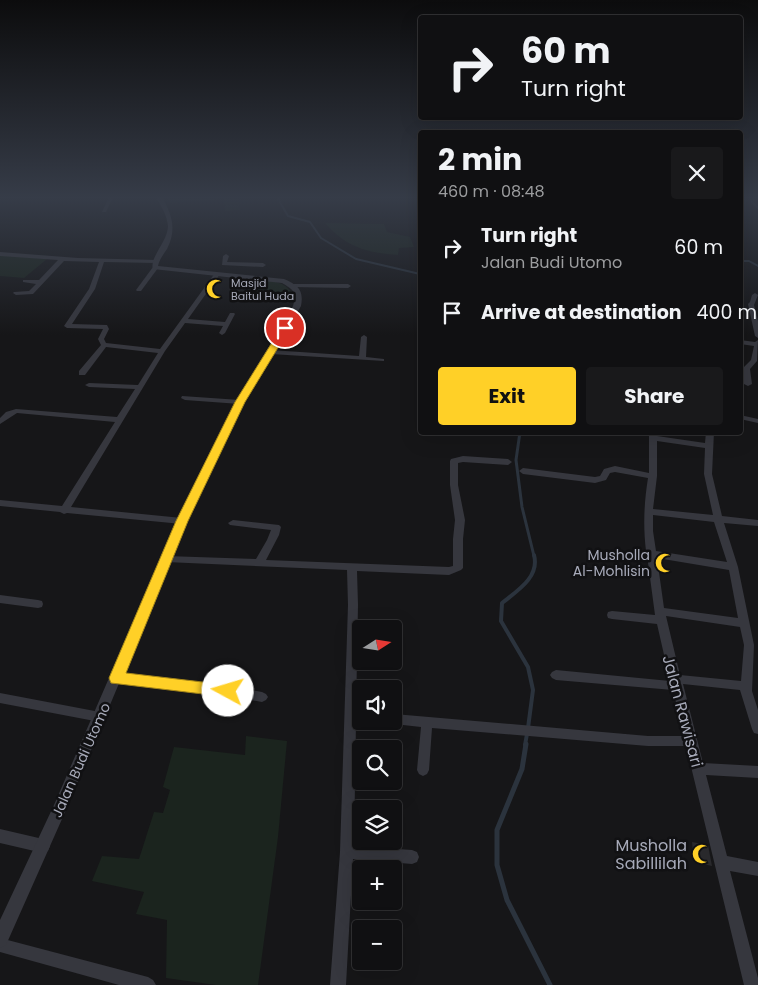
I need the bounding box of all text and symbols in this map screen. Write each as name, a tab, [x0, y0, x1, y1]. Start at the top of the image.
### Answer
text: 60 m	[521, 26, 611, 75]
icon: right	[438, 35, 503, 100]
text: Turn right	[521, 73, 626, 104]
text: 2 min	[438, 138, 522, 181]
button: close	[671, 147, 723, 199]
text: 460 m · 08:48	[438, 180, 545, 203]
text: Turn right	[481, 222, 577, 249]
icon: right	[438, 234, 466, 262]
text: 60 m	[674, 234, 723, 261]
text: Jalan Budi Utomo	[481, 251, 622, 274]
place label: Masjid Baitul Huda	[231, 275, 294, 304]
mosque icon: Masjid Baitul Huda	[205, 278, 227, 300]
icon: arrive	[438, 299, 466, 327]
text: Arrive at destination	[481, 299, 682, 326]
text: 400 m	[697, 299, 757, 326]
pin	[264, 307, 306, 349]
icon: arrive	[271, 314, 299, 342]
button: Exit	[438, 367, 576, 425]
button: Share	[586, 367, 723, 425]
place label: Musholla Al-Mohlisin	[573, 545, 650, 581]
mosque icon: Musholla Al-Mohlisin	[654, 552, 676, 574]
north arrow	[352, 620, 402, 670]
map controls	[352, 620, 402, 970]
street label: Jalan Rawisari	[656, 652, 709, 770]
position arrow	[201, 664, 253, 716]
button: sound	[352, 680, 402, 730]
street label: Jalan Budi Utomo	[47, 699, 115, 821]
button: search	[352, 740, 402, 790]
button: layers	[352, 800, 402, 850]
place label: Musholla Sabillilah	[615, 834, 687, 875]
mosque icon: Musholla Sabillilah	[691, 843, 713, 865]
button: +	[352, 860, 402, 910]
button: −	[352, 920, 402, 970]

